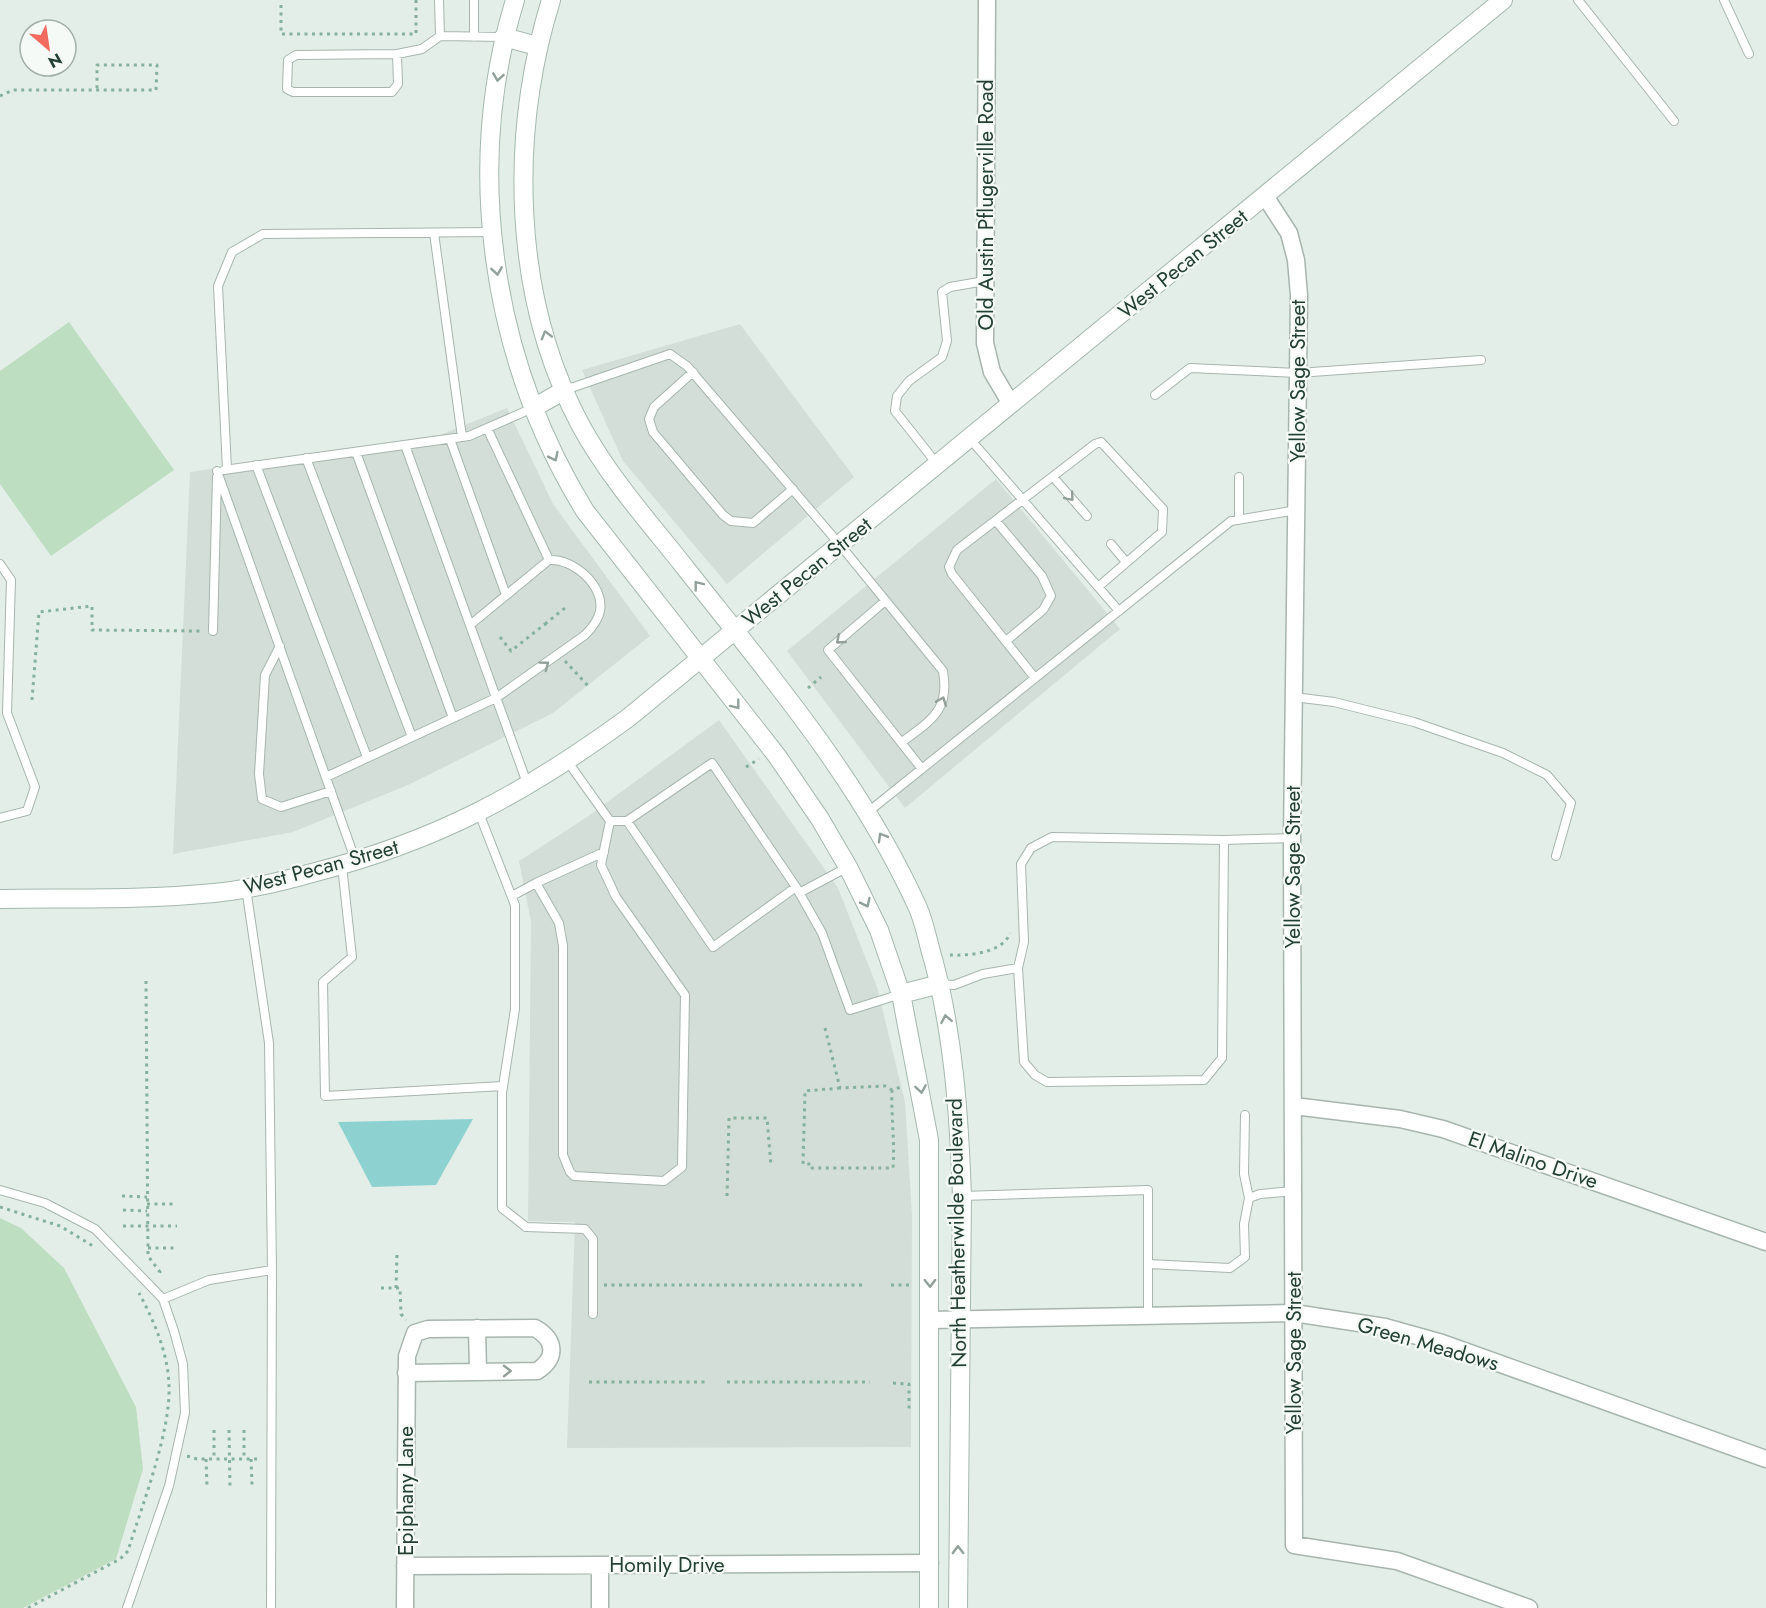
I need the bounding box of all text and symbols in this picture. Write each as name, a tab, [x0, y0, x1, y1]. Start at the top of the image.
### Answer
north arrow	[18, 18, 78, 78]
text: N	[44, 48, 66, 74]
one-way arrow	[492, 73, 504, 82]
street label: Old Austin Pflugerville Road	[971, 79, 1001, 331]
street label: West Pecan Street	[1112, 202, 1254, 326]
one-way arrow	[490, 266, 503, 276]
street label: Yellow Sage Street	[1283, 300, 1313, 462]
one-way arrow	[541, 330, 553, 341]
one-way arrow	[546, 451, 558, 462]
one-way arrow	[1063, 490, 1074, 501]
street label: West Pecan Street	[736, 510, 878, 634]
one-way arrow	[695, 580, 706, 591]
one-way arrow	[836, 633, 847, 644]
one-way arrow	[538, 662, 549, 673]
one-way arrow	[935, 696, 947, 707]
one-way arrow	[729, 698, 740, 709]
street label: Yellow Sage Street	[1278, 786, 1308, 948]
street label: West Pecan Street	[240, 832, 402, 902]
one-way arrow	[878, 832, 890, 843]
one-way arrow	[858, 896, 870, 907]
one-way arrow	[940, 1015, 953, 1025]
one-way arrow	[914, 1084, 926, 1094]
street label: North Heatherwilde Boulevard	[940, 1098, 974, 1368]
street label: El Malino Drive	[1464, 1124, 1602, 1196]
street label: Yellow Sage Street	[1279, 1272, 1309, 1434]
one-way arrow	[924, 1279, 936, 1288]
street label: Green Meadows	[1354, 1309, 1502, 1379]
one-way arrow	[502, 1365, 511, 1378]
street label: Epiphany Lane	[391, 1426, 421, 1556]
one-way arrow	[952, 1545, 964, 1554]
street label: Homily Drive	[609, 1550, 725, 1580]

